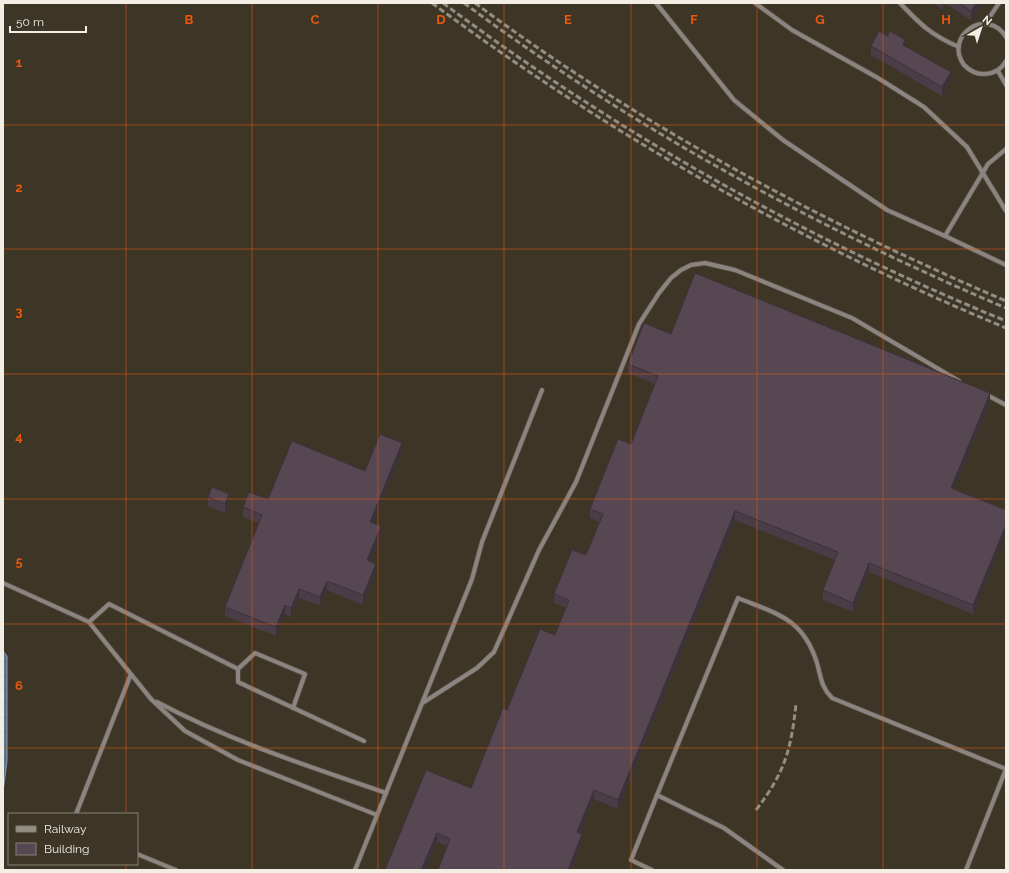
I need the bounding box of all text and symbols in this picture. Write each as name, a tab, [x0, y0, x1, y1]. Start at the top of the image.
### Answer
scale bar	[10, 8, 86, 34]
north arrow	[961, 8, 1001, 48]
text: B	[185, 12, 194, 27]
text: C	[311, 12, 320, 27]
text: D	[436, 12, 446, 27]
text: E	[564, 12, 572, 27]
text: F	[690, 12, 698, 27]
text: G	[815, 12, 825, 27]
text: H	[941, 12, 951, 27]
text: N	[980, 13, 994, 28]
text: 50 m	[16, 15, 44, 29]
text: 1	[16, 55, 23, 70]
text: 2	[15, 180, 23, 195]
text: 3	[15, 304, 23, 319]
text: 4	[15, 429, 23, 444]
text: 5	[15, 554, 23, 569]
text: 6	[15, 678, 23, 693]
legend	[8, 813, 138, 865]
text: Railway	[44, 822, 87, 836]
text: Building	[44, 842, 90, 856]

